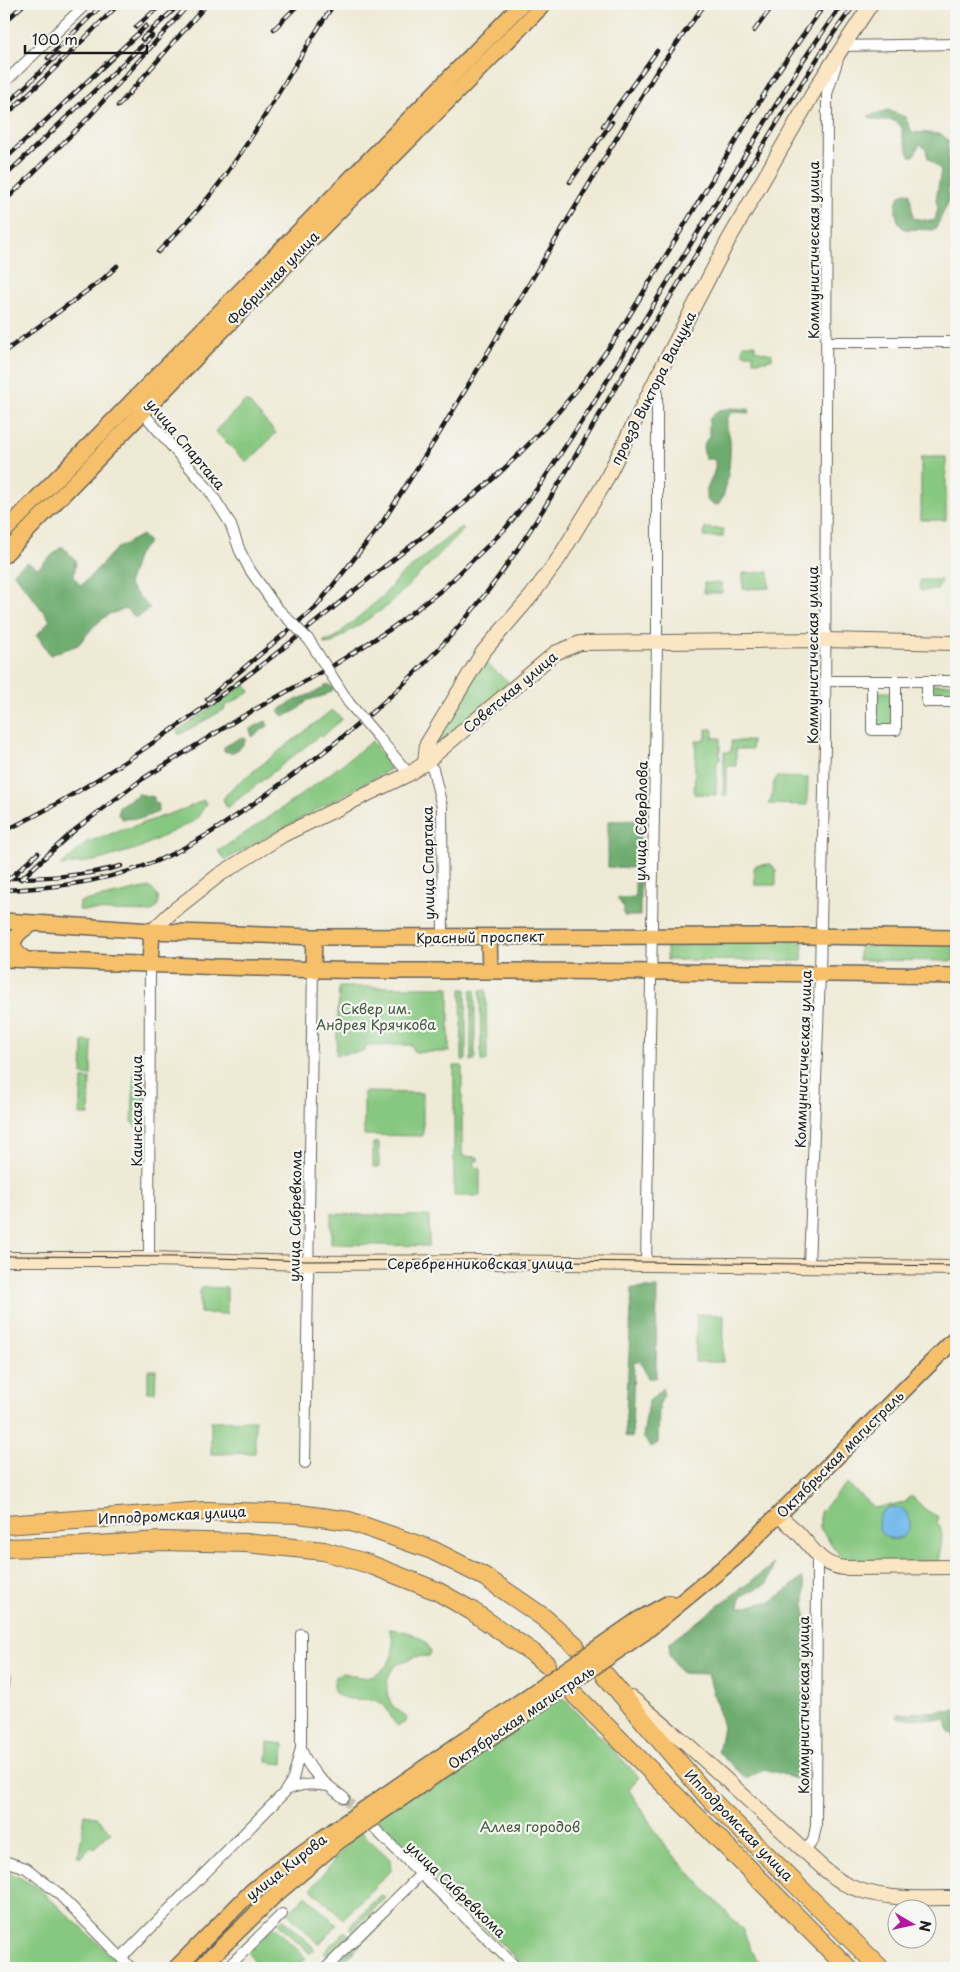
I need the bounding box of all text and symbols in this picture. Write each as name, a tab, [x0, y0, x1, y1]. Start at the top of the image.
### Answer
scale bar	[25, 22, 148, 54]
text: 100 m	[32, 27, 78, 50]
street label: Коммунистическая улица	[803, 161, 824, 339]
street label: Фабричная улица	[222, 226, 324, 330]
street label: проезд Виктора Ващука	[605, 307, 701, 469]
street label: улица Спартака	[141, 394, 231, 494]
street label: Коммунистическая улица	[802, 566, 823, 744]
street label: Советская улица	[458, 646, 562, 738]
street label: улица Свердлова	[629, 760, 653, 881]
street label: улица Спартака	[417, 806, 439, 920]
street label: Красный проспект	[416, 925, 544, 949]
street label: Коммунистическая улица	[789, 969, 817, 1148]
park label: Сквер им. Андрея Крячкова	[316, 998, 436, 1035]
street label: Каинская улица	[126, 1055, 147, 1167]
street label: улица Сибревкома	[283, 1149, 307, 1282]
street label: Серебренниковская улица	[387, 1253, 573, 1274]
street label: Октябрьская магистраль	[771, 1385, 909, 1523]
street label: Ипподромская улица	[97, 1501, 247, 1529]
street label: Коммунистическая улица	[793, 1616, 814, 1794]
street label: Октябрьская магистраль	[443, 1660, 599, 1774]
street label: Ипподромская улица	[680, 1764, 798, 1886]
park label: Аллея городов	[480, 1816, 580, 1837]
street label: улица Кирова	[241, 1829, 331, 1905]
street label: улица Сибревкома	[401, 1836, 511, 1943]
north arrow	[888, 1900, 938, 1950]
text: N	[914, 1919, 937, 1933]

